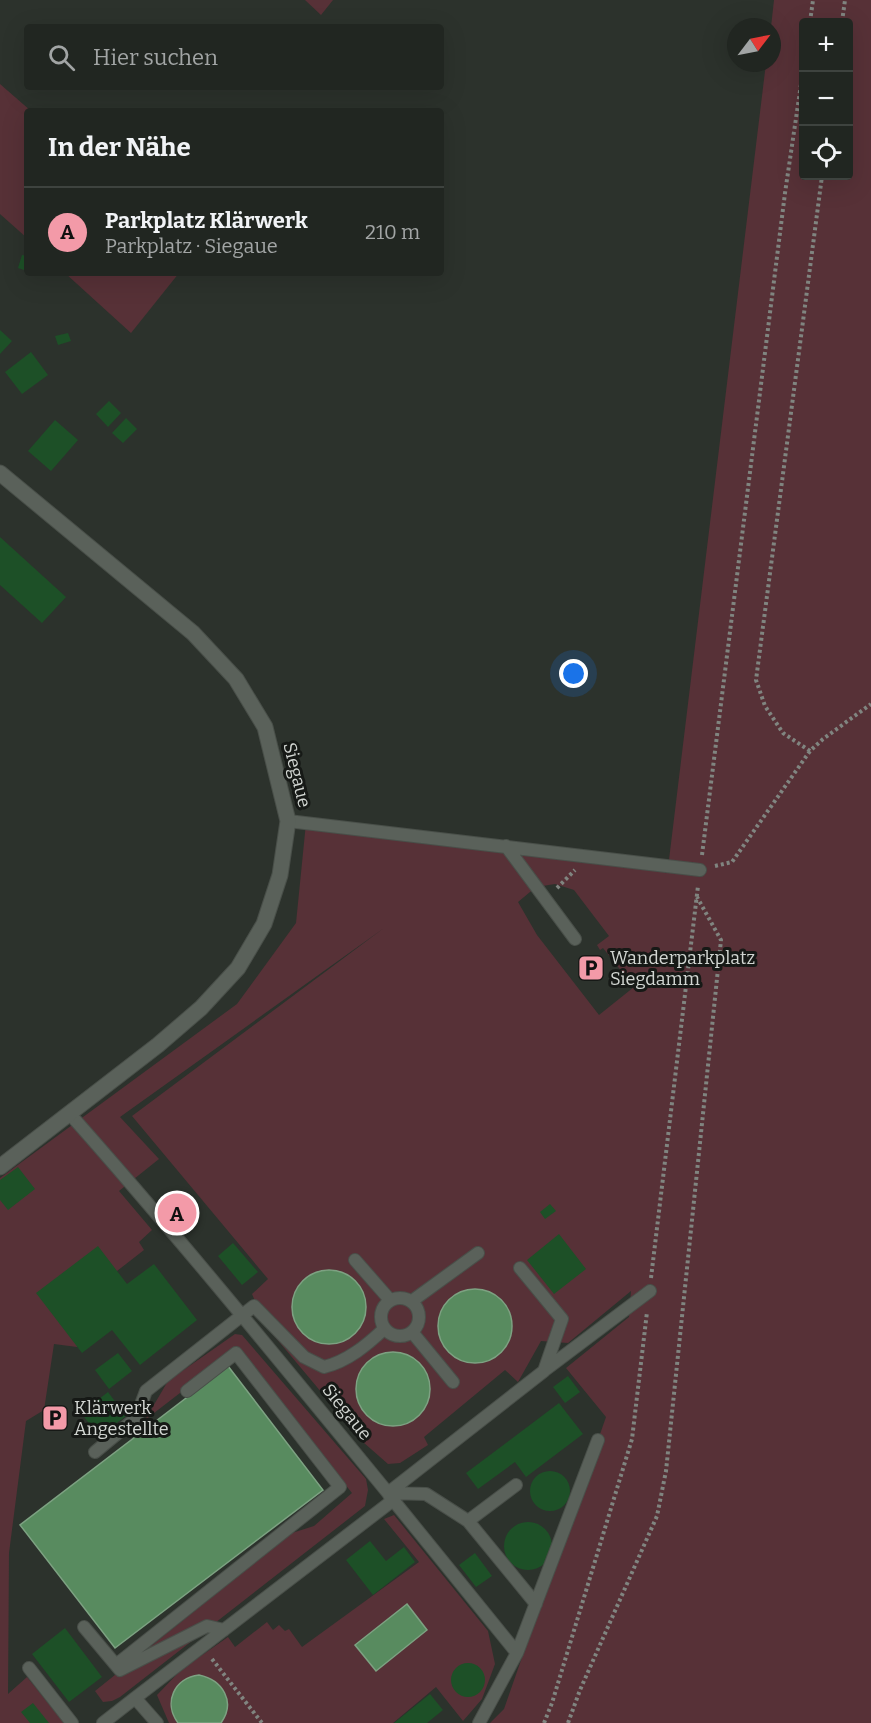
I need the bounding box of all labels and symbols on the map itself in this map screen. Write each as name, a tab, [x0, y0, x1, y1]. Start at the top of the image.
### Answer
north arrow	[727, 18, 781, 72]
your location	[559, 659, 588, 688]
street label: Siegaue	[278, 740, 316, 810]
place label: Wanderparkplatz Siegdamm	[610, 947, 755, 990]
parking icon: Wanderparkplatz Siegdamm	[576, 953, 606, 983]
pin: A	[158, 1190, 196, 1236]
street label: Siegaue	[318, 1379, 376, 1445]
place label: Klärwerk Angestellte	[74, 1397, 169, 1440]
parking icon: Klärwerk Angestellte	[40, 1403, 70, 1433]

